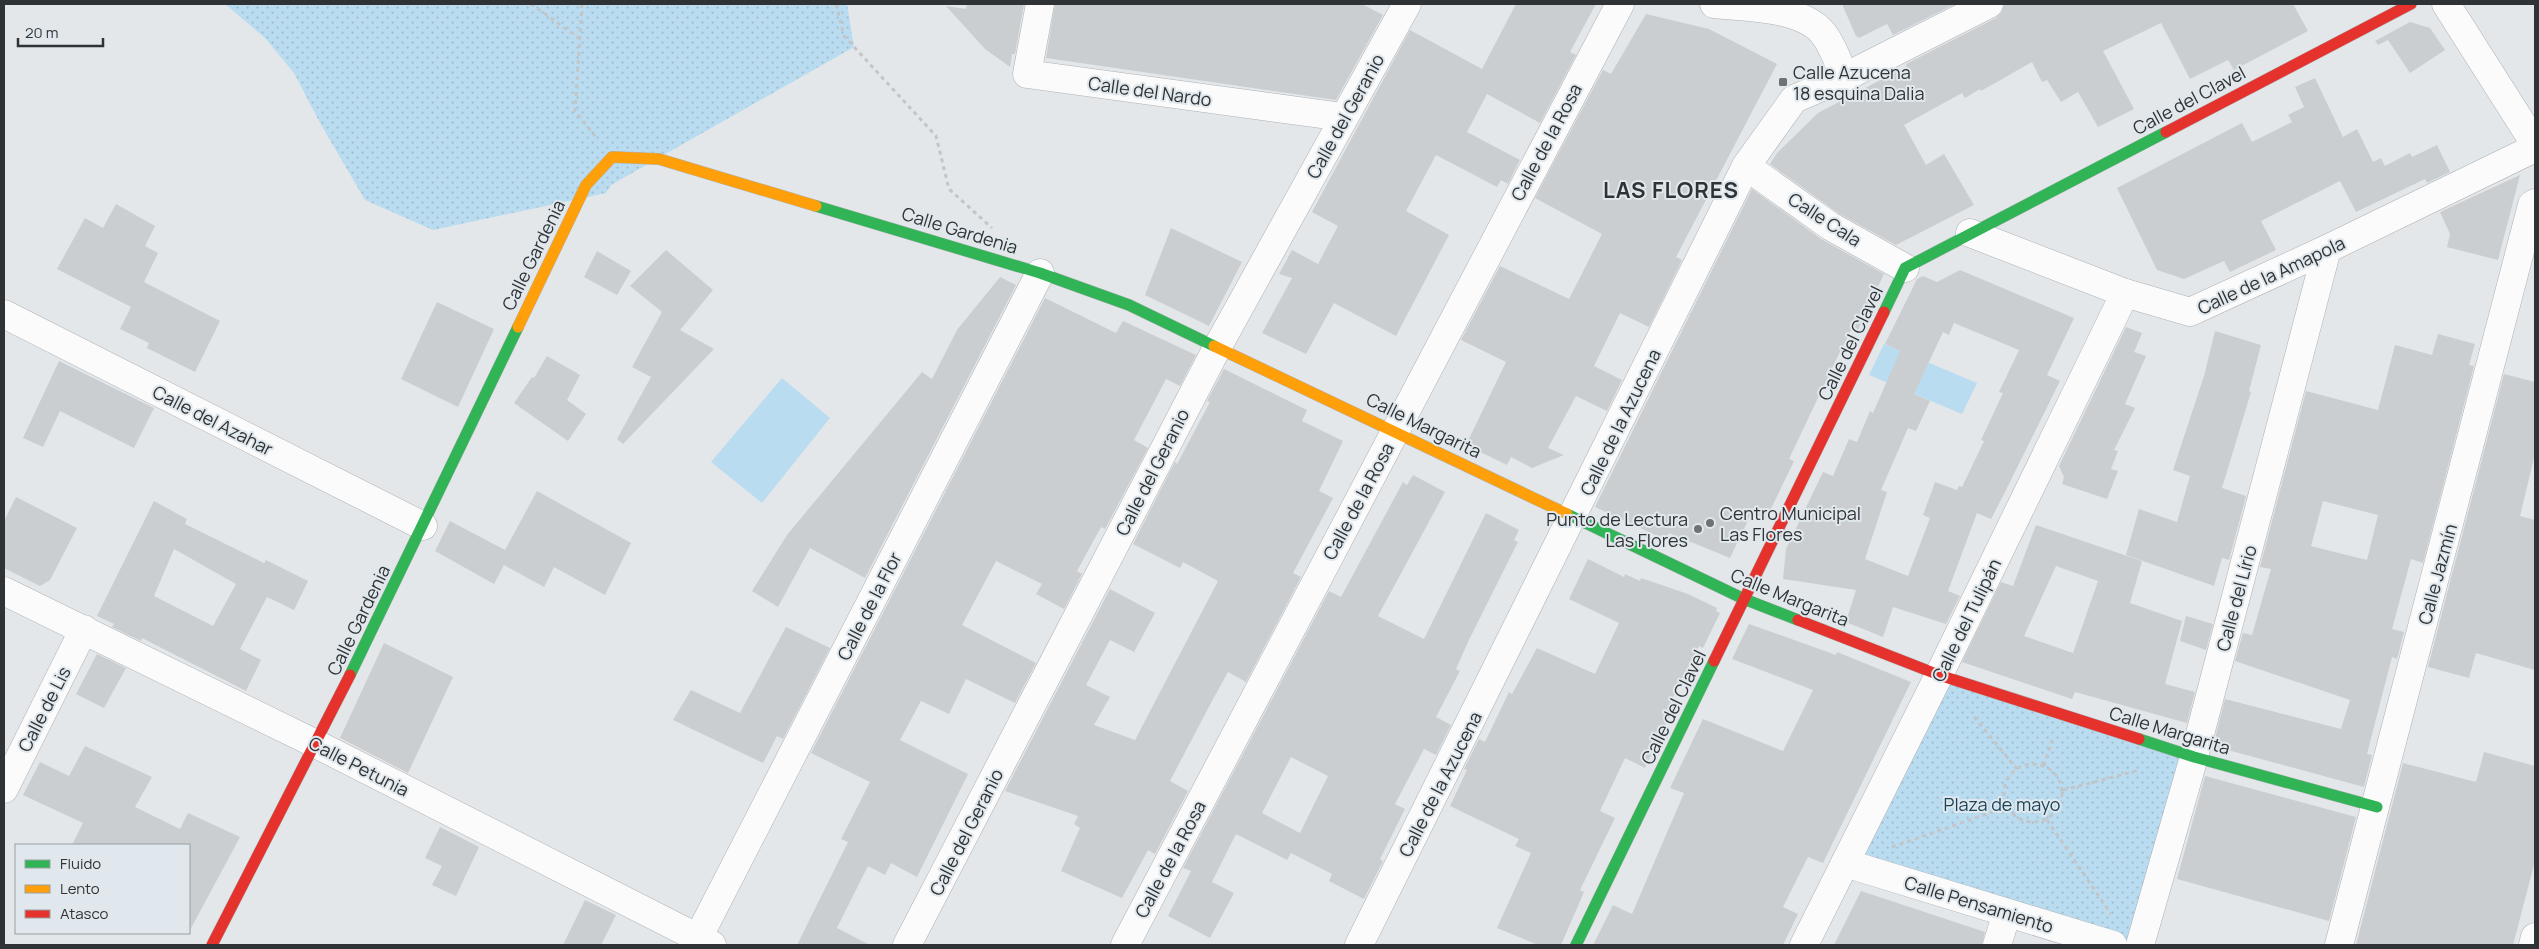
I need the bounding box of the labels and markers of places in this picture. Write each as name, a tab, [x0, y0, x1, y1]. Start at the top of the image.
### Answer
place label: Calle Azucena 18 esquina Dalia	[1793, 60, 1924, 105]
marker: Calle Azucena 18 esquina Dalia	[1777, 76, 1789, 88]
place label: Centro Municipal Las Flores	[1720, 501, 1861, 546]
place label: Punto de Lectura Las Flores	[1546, 507, 1688, 552]
marker: Centro Municipal Las Flores	[1704, 517, 1716, 529]
marker: Punto de Lectura Las Flores	[1692, 523, 1704, 535]

